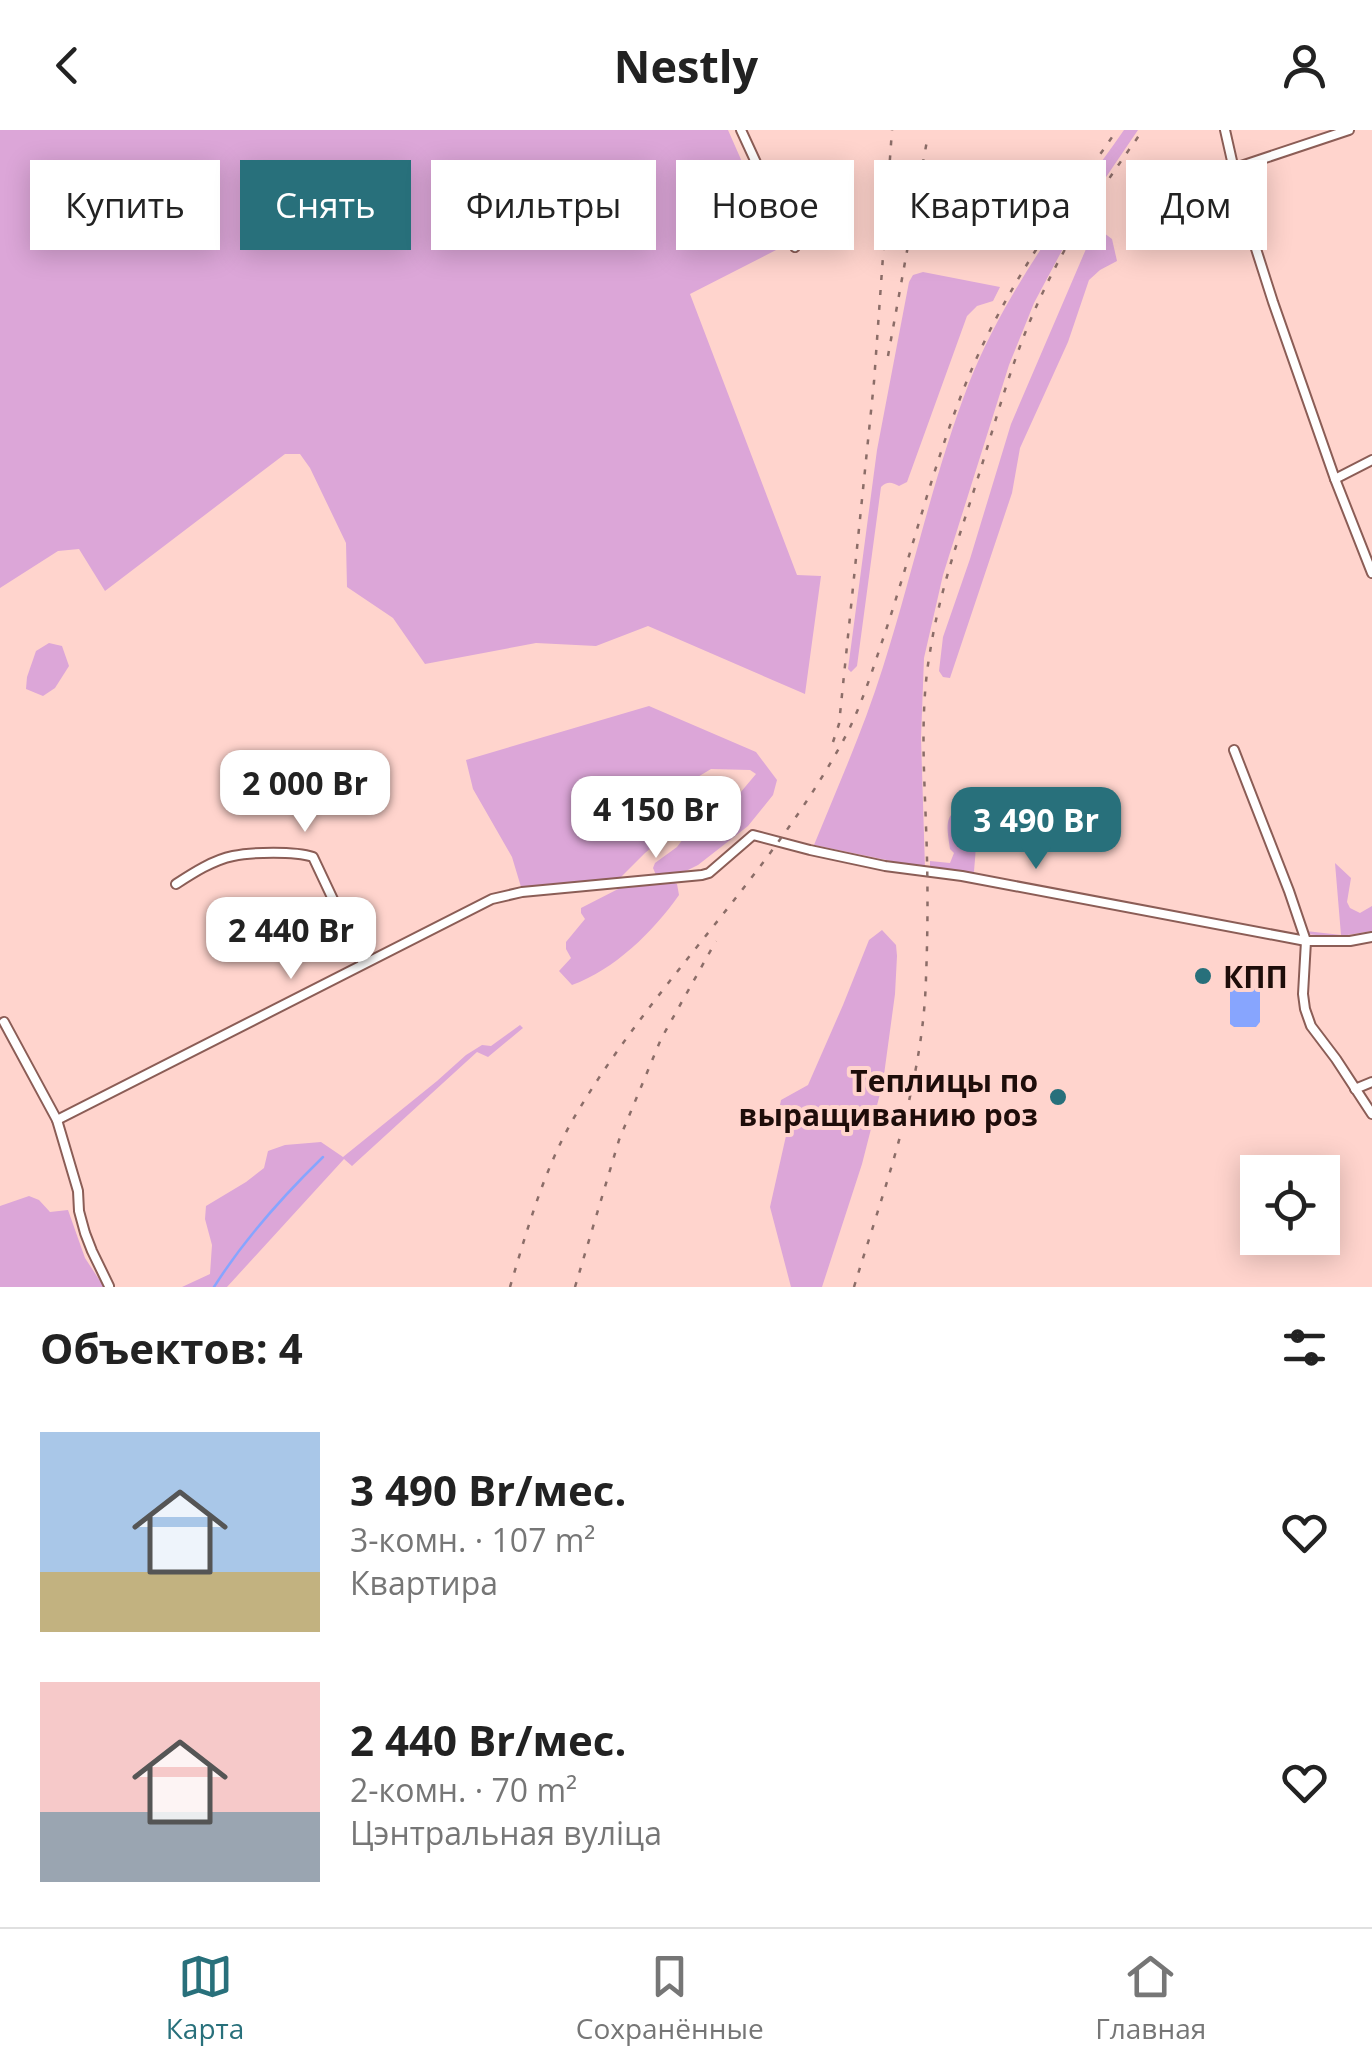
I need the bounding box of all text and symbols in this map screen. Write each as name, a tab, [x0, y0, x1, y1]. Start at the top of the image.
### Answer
text: Nestly	[614, 35, 758, 96]
icon: back	[40, 38, 95, 93]
icon: person	[1277, 38, 1332, 93]
chip: Купить	[30, 160, 220, 250]
chip: Снять	[240, 160, 411, 250]
chip: Фильтры	[431, 160, 656, 250]
chip: Новое	[676, 160, 854, 250]
chip: Квартира	[874, 160, 1106, 250]
chip: Дом	[1126, 160, 1267, 250]
pin: 2 000 Br	[202, 750, 408, 835]
text: 2 000 Br	[242, 761, 368, 804]
pin: 4 150 Br	[553, 776, 759, 861]
text: 4 150 Br	[593, 787, 719, 830]
pin: 3 490 Br	[933, 787, 1139, 872]
text: 3 490 Br	[973, 798, 1099, 841]
pin: 2 440 Br	[188, 897, 394, 982]
text: 2 440 Br	[228, 908, 354, 951]
place label: КПП	[1223, 956, 1288, 997]
marker: КПП	[1192, 965, 1214, 987]
place label: Теплицы по выращиванию роз	[739, 1060, 1038, 1135]
marker: Теплицы по выращиванию роз	[1047, 1086, 1069, 1108]
map controls	[1240, 1155, 1340, 1255]
button: locate	[1240, 1155, 1340, 1255]
text: Объектов: 4	[40, 1319, 303, 1376]
icon: filters	[1277, 1320, 1332, 1375]
text: 3 490 Br/мес.	[350, 1461, 626, 1518]
icon: home	[120, 1472, 240, 1592]
icon: heart	[1277, 1505, 1332, 1560]
text: 3-комн. · 107 m²	[350, 1518, 595, 1561]
text: Квартира	[350, 1561, 498, 1604]
text: 2 440 Br/мес.	[350, 1711, 626, 1768]
icon: home	[120, 1722, 240, 1842]
icon: heart	[1277, 1755, 1332, 1810]
text: 2-комн. · 70 m²	[350, 1768, 577, 1811]
text: Цэнтральная вуліца	[350, 1811, 662, 1854]
tab: Карта	[166, 1949, 244, 2047]
tab: Сохранённые	[576, 1949, 764, 2047]
tab: Главная	[1095, 1949, 1206, 2047]

